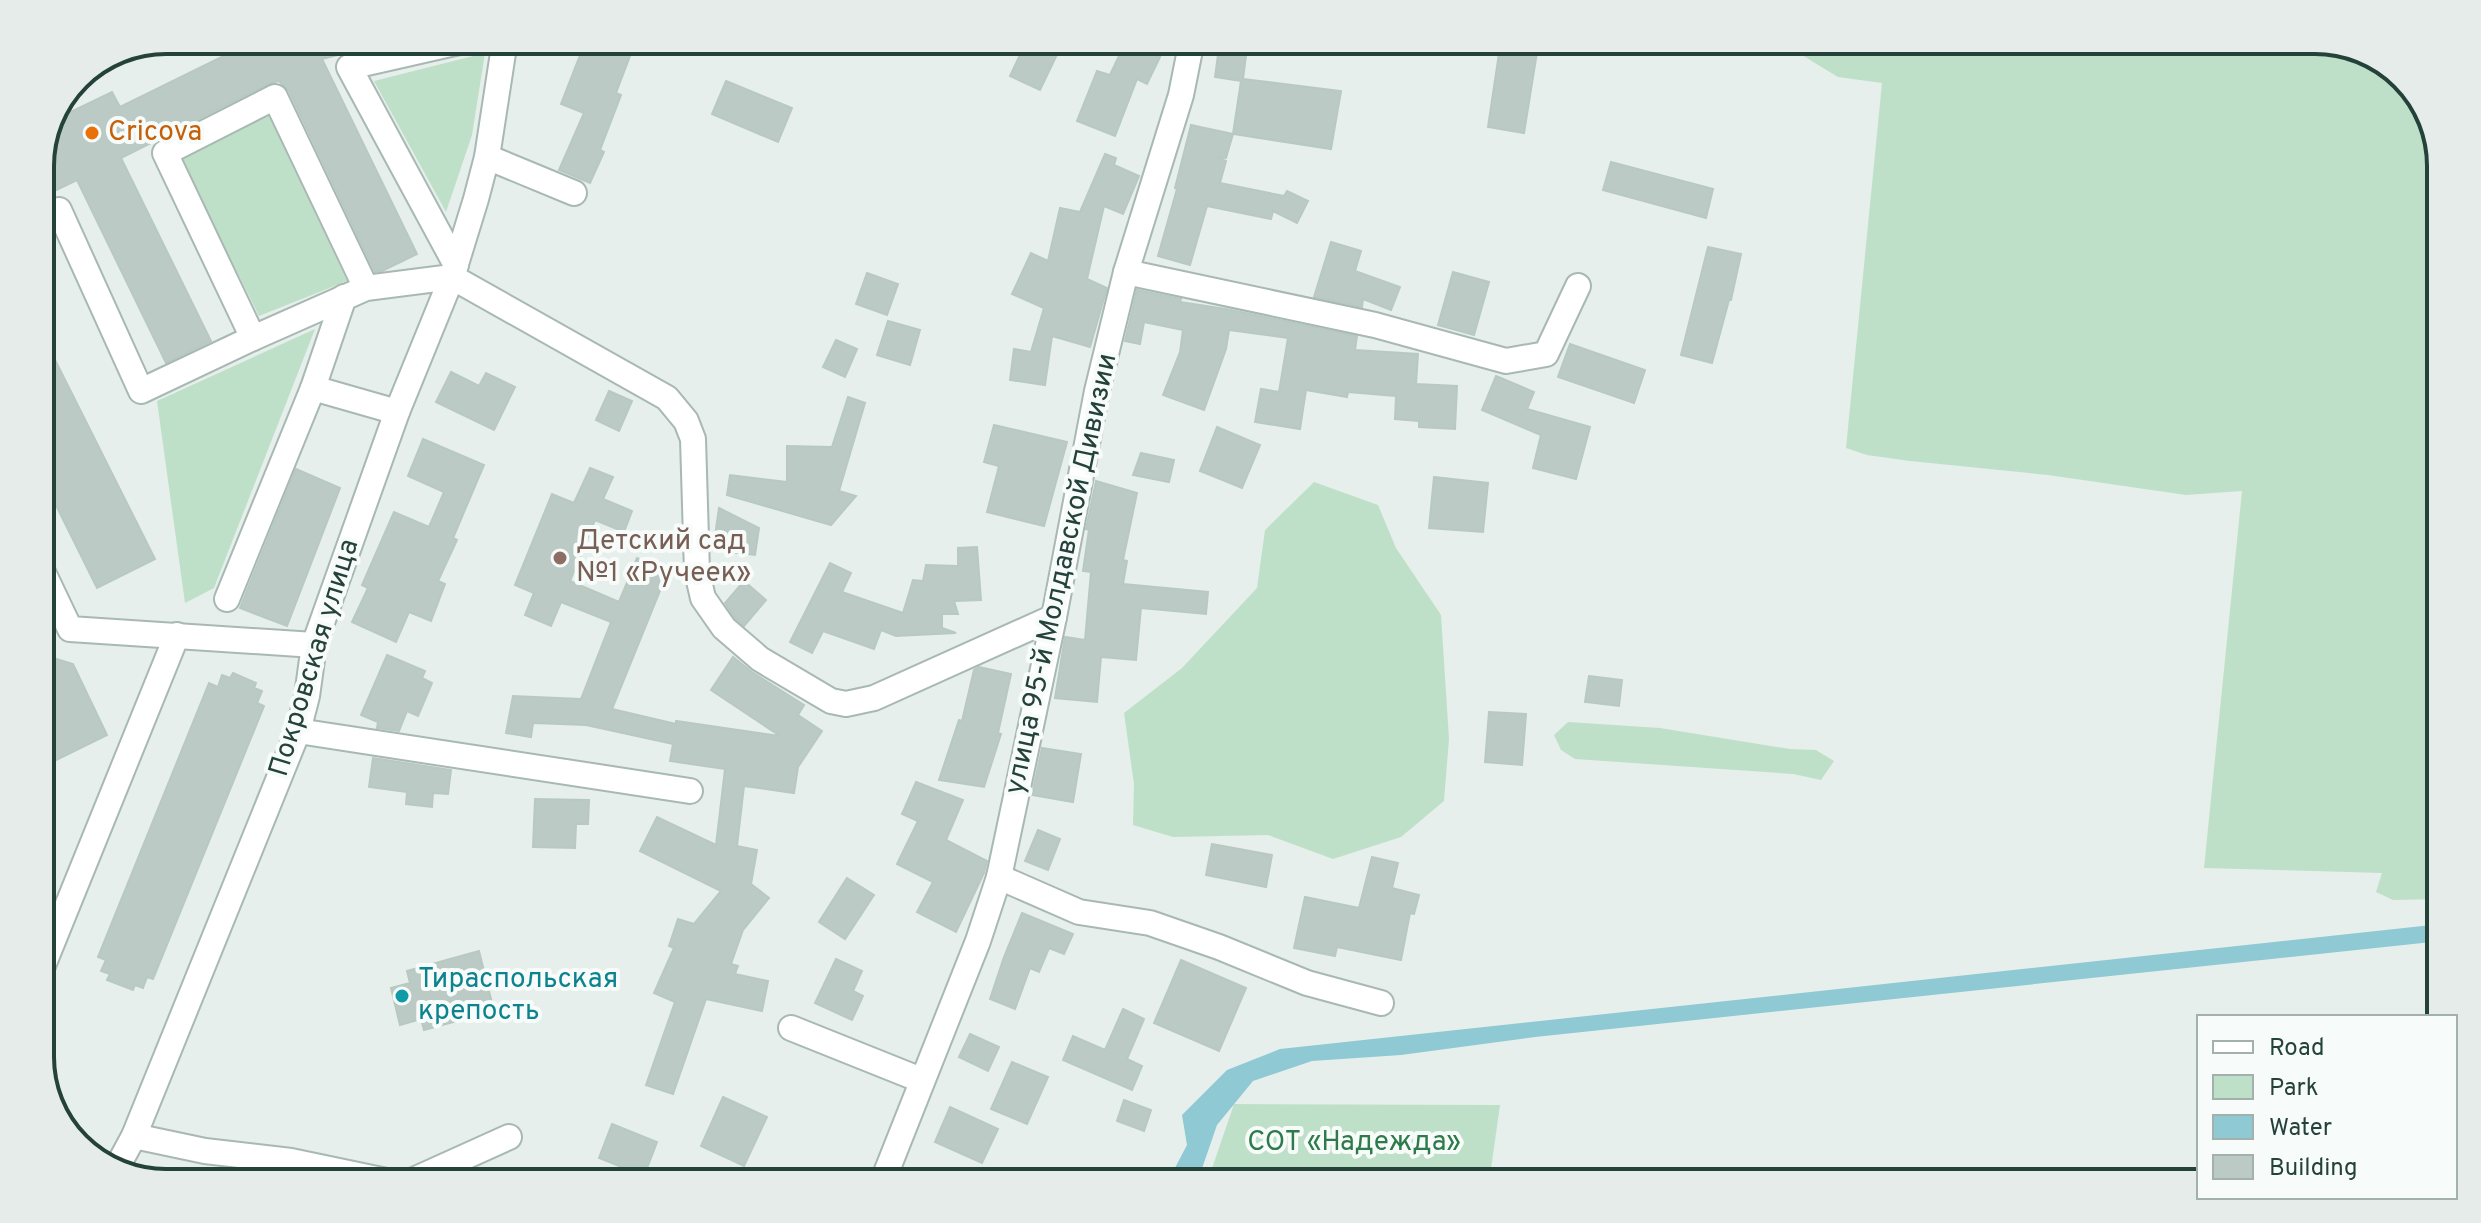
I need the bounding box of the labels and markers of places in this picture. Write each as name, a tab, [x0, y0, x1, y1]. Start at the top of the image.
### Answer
place label: Cricova	[108, 115, 202, 151]
marker: Cricova	[83, 124, 101, 142]
place label: Детский сад №1 «Ручеек»	[576, 524, 751, 592]
marker: Детский сад №1 «Ручеек»	[551, 549, 569, 567]
place label: Тираспольская крепость	[418, 962, 618, 1030]
marker: Тираспольская крепость	[393, 987, 411, 1005]

